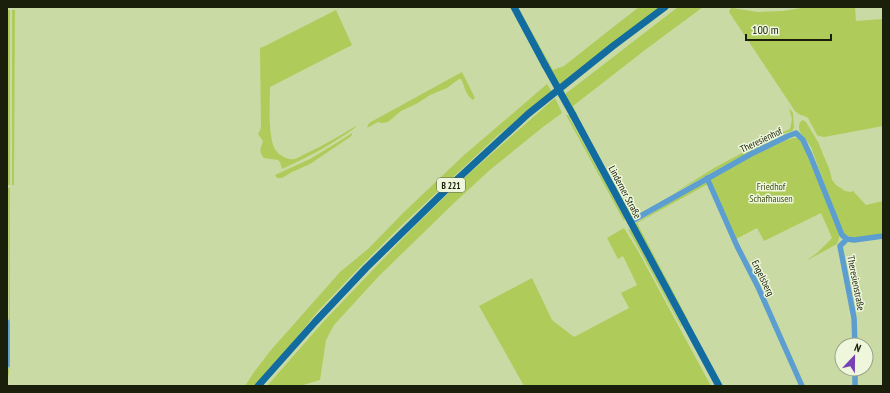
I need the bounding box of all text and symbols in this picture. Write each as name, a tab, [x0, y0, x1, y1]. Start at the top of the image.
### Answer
scale bar	[746, 16, 831, 42]
text: 100 m	[752, 22, 779, 37]
street label: Theresienhof	[738, 124, 785, 156]
street label: Linderner Straße	[606, 163, 644, 221]
road number: B 221	[437, 178, 465, 192]
park label: Friedhof Schafhausen	[749, 180, 793, 205]
street label: Theresienstraße	[844, 254, 868, 312]
street label: Engelsberg	[749, 258, 777, 298]
north arrow	[834, 337, 874, 377]
text: N	[852, 340, 863, 355]

